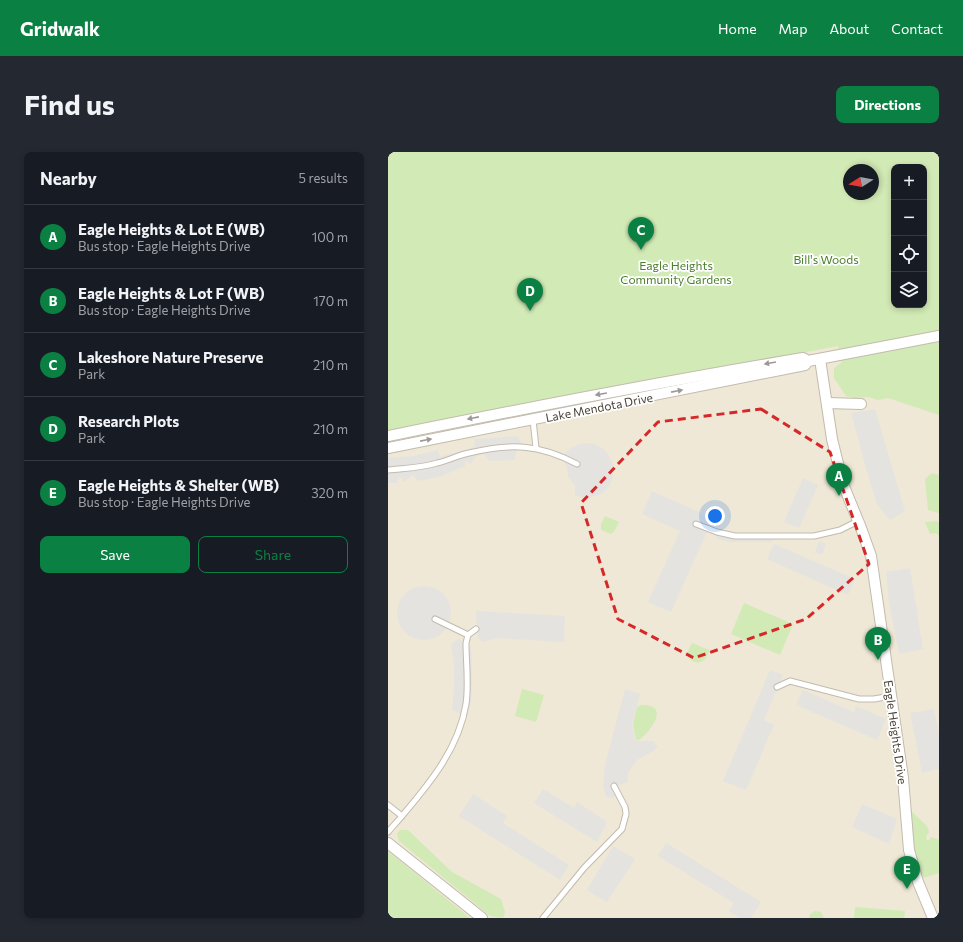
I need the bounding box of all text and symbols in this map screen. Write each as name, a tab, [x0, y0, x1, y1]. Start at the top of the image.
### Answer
text: Gridwalk	[20, 17, 100, 40]
text: Home	[718, 20, 757, 37]
text: Map	[779, 20, 807, 37]
text: About	[829, 20, 869, 37]
text: Contact	[891, 20, 943, 37]
button: Directions	[836, 86, 939, 123]
text: Find us	[24, 87, 115, 121]
north arrow	[843, 164, 879, 200]
map controls	[891, 164, 927, 308]
button: +	[891, 164, 927, 200]
text: Nearby	[40, 168, 97, 189]
text: 5 results	[298, 170, 348, 186]
button: −	[891, 200, 927, 236]
pin: C	[628, 217, 654, 250]
text: Eagle Heights & Lot E (WB)	[78, 220, 265, 238]
text: A	[48, 229, 58, 245]
text: 100 m	[312, 229, 348, 245]
button: locate	[891, 236, 927, 272]
text: Bus stop · Eagle Heights Drive	[78, 238, 250, 254]
park label: Bill's Woods	[793, 252, 859, 266]
park label: Eagle Heights Community Gardens	[620, 258, 732, 286]
button: layers	[891, 272, 927, 308]
pin: D	[517, 278, 543, 311]
text: Eagle Heights & Lot F (WB)	[78, 284, 265, 302]
text: B	[49, 293, 57, 309]
text: 170 m	[313, 293, 348, 309]
text: Bus stop · Eagle Heights Drive	[78, 302, 250, 318]
text: Lakeshore Nature Preserve	[78, 348, 263, 366]
text: C	[49, 357, 57, 373]
text: 210 m	[313, 357, 348, 373]
one-way arrow	[764, 360, 776, 366]
text: Park	[78, 366, 105, 382]
one-way arrow	[671, 387, 684, 393]
street label: Lake Mendota Drive	[544, 390, 654, 424]
one-way arrow	[595, 391, 607, 397]
text: Research Plots	[78, 412, 179, 430]
one-way arrow	[467, 416, 479, 422]
text: D	[48, 421, 58, 437]
text: 210 m	[313, 421, 348, 437]
text: Park	[78, 430, 105, 446]
one-way arrow	[420, 437, 432, 443]
pin: A	[826, 463, 852, 496]
text: Eagle Heights & Shelter (WB)	[78, 476, 279, 494]
text: E	[49, 485, 57, 501]
text: 320 m	[311, 485, 348, 501]
text: Bus stop · Eagle Heights Drive	[78, 494, 250, 510]
your location	[705, 506, 725, 526]
button: Save	[40, 536, 190, 573]
button: Share	[198, 536, 348, 573]
pin: B	[865, 627, 891, 660]
street label: Eagle Heights Drive	[882, 679, 910, 785]
pin: E	[894, 856, 920, 889]

